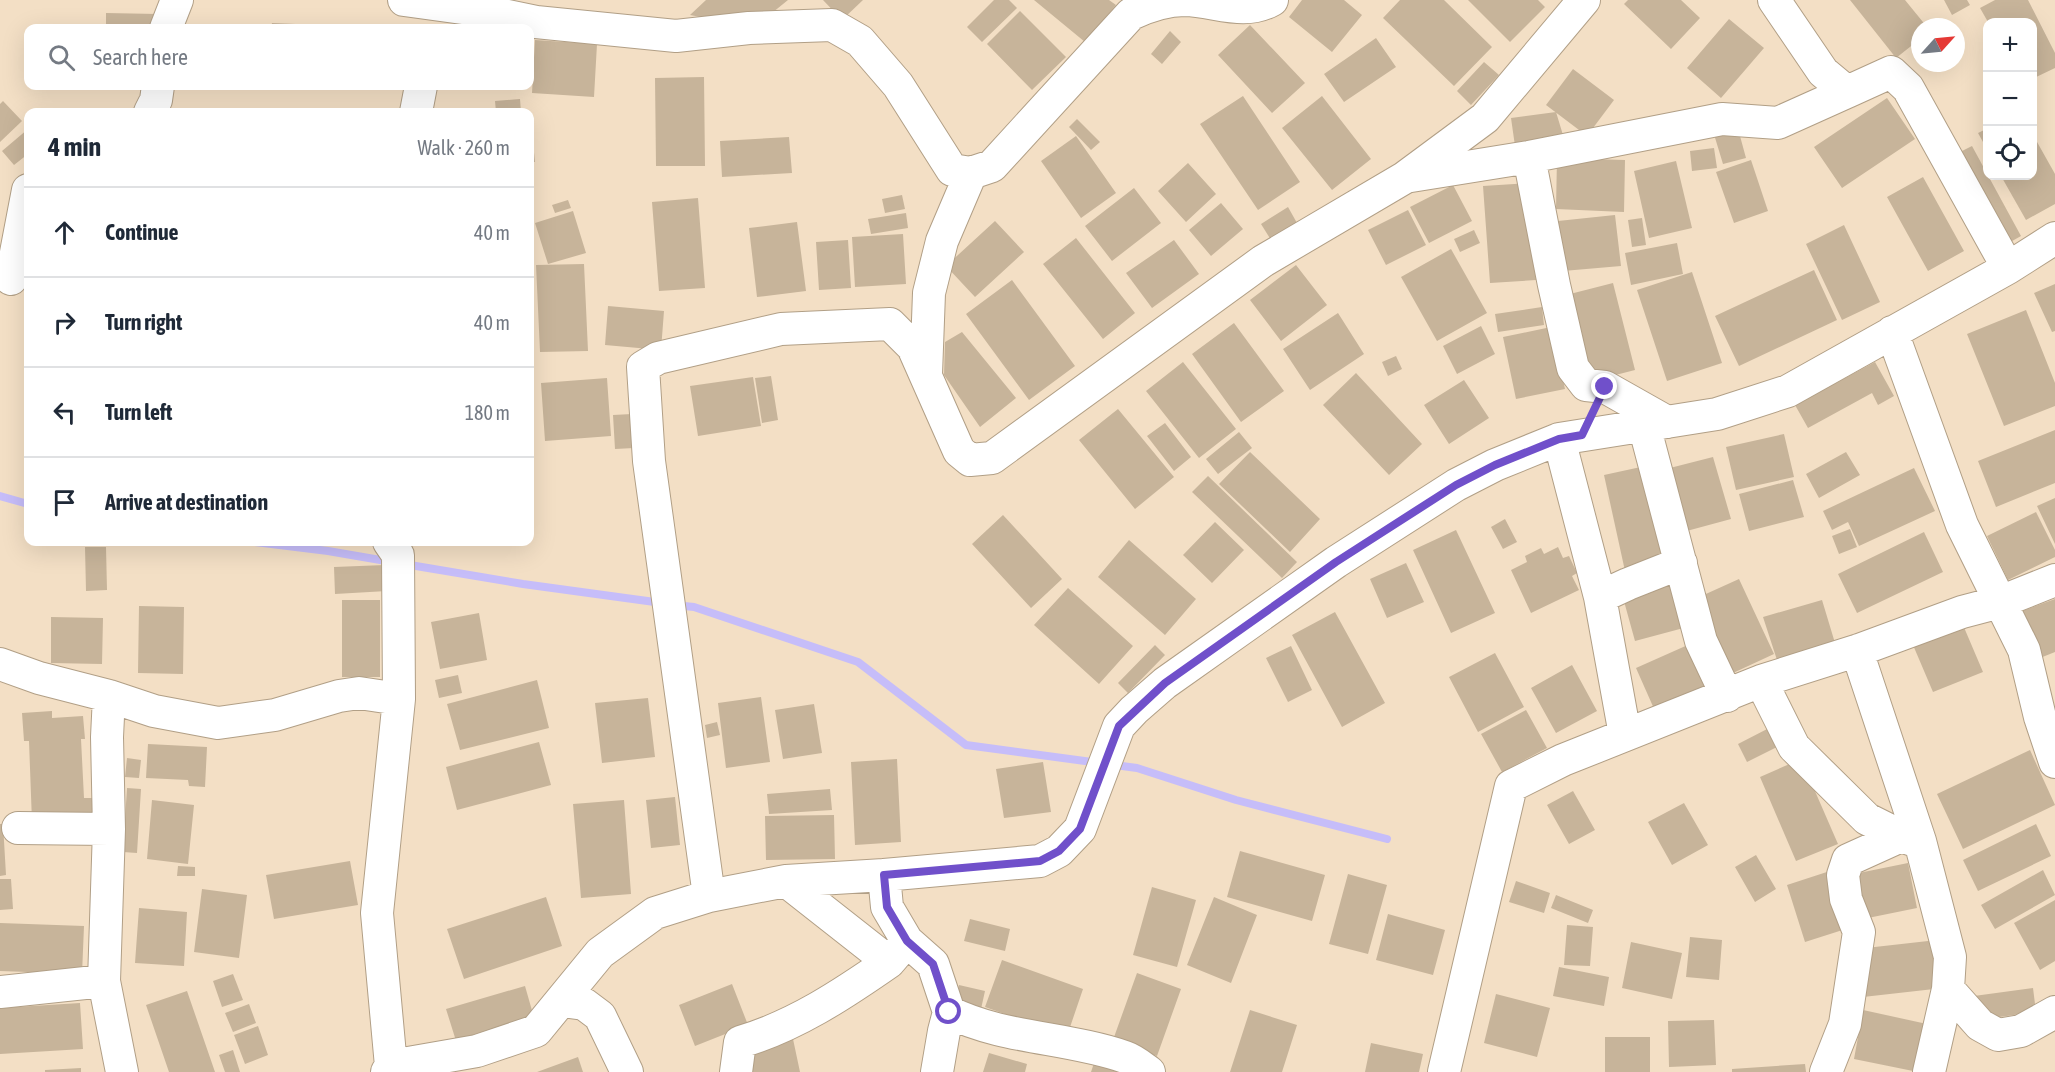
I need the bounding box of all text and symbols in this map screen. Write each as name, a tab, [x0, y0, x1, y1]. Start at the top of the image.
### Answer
north arrow	[1911, 18, 1965, 72]
map controls	[1983, 18, 2037, 180]
button: +	[1983, 18, 2037, 72]
search box	[24, 24, 534, 90]
icon: search	[45, 41, 78, 74]
text: Search here	[93, 44, 188, 70]
button: −	[1983, 72, 2037, 126]
button: locate	[1983, 126, 2037, 180]
text: 4 min	[48, 132, 101, 162]
text: Walk · 260 m	[418, 136, 510, 159]
icon: ahead	[48, 216, 81, 249]
text: Continue	[105, 219, 179, 245]
text: 40 m	[474, 221, 510, 244]
icon: right	[48, 306, 81, 339]
text: Turn right	[105, 309, 182, 335]
text: 40 m	[474, 311, 510, 334]
route end	[1591, 373, 1617, 399]
icon: left	[48, 396, 81, 429]
text: Turn left	[105, 399, 172, 425]
text: 180 m	[465, 401, 510, 424]
icon: arrive	[48, 486, 81, 519]
text: Arrive at destination	[105, 489, 268, 515]
route start	[935, 998, 961, 1024]

